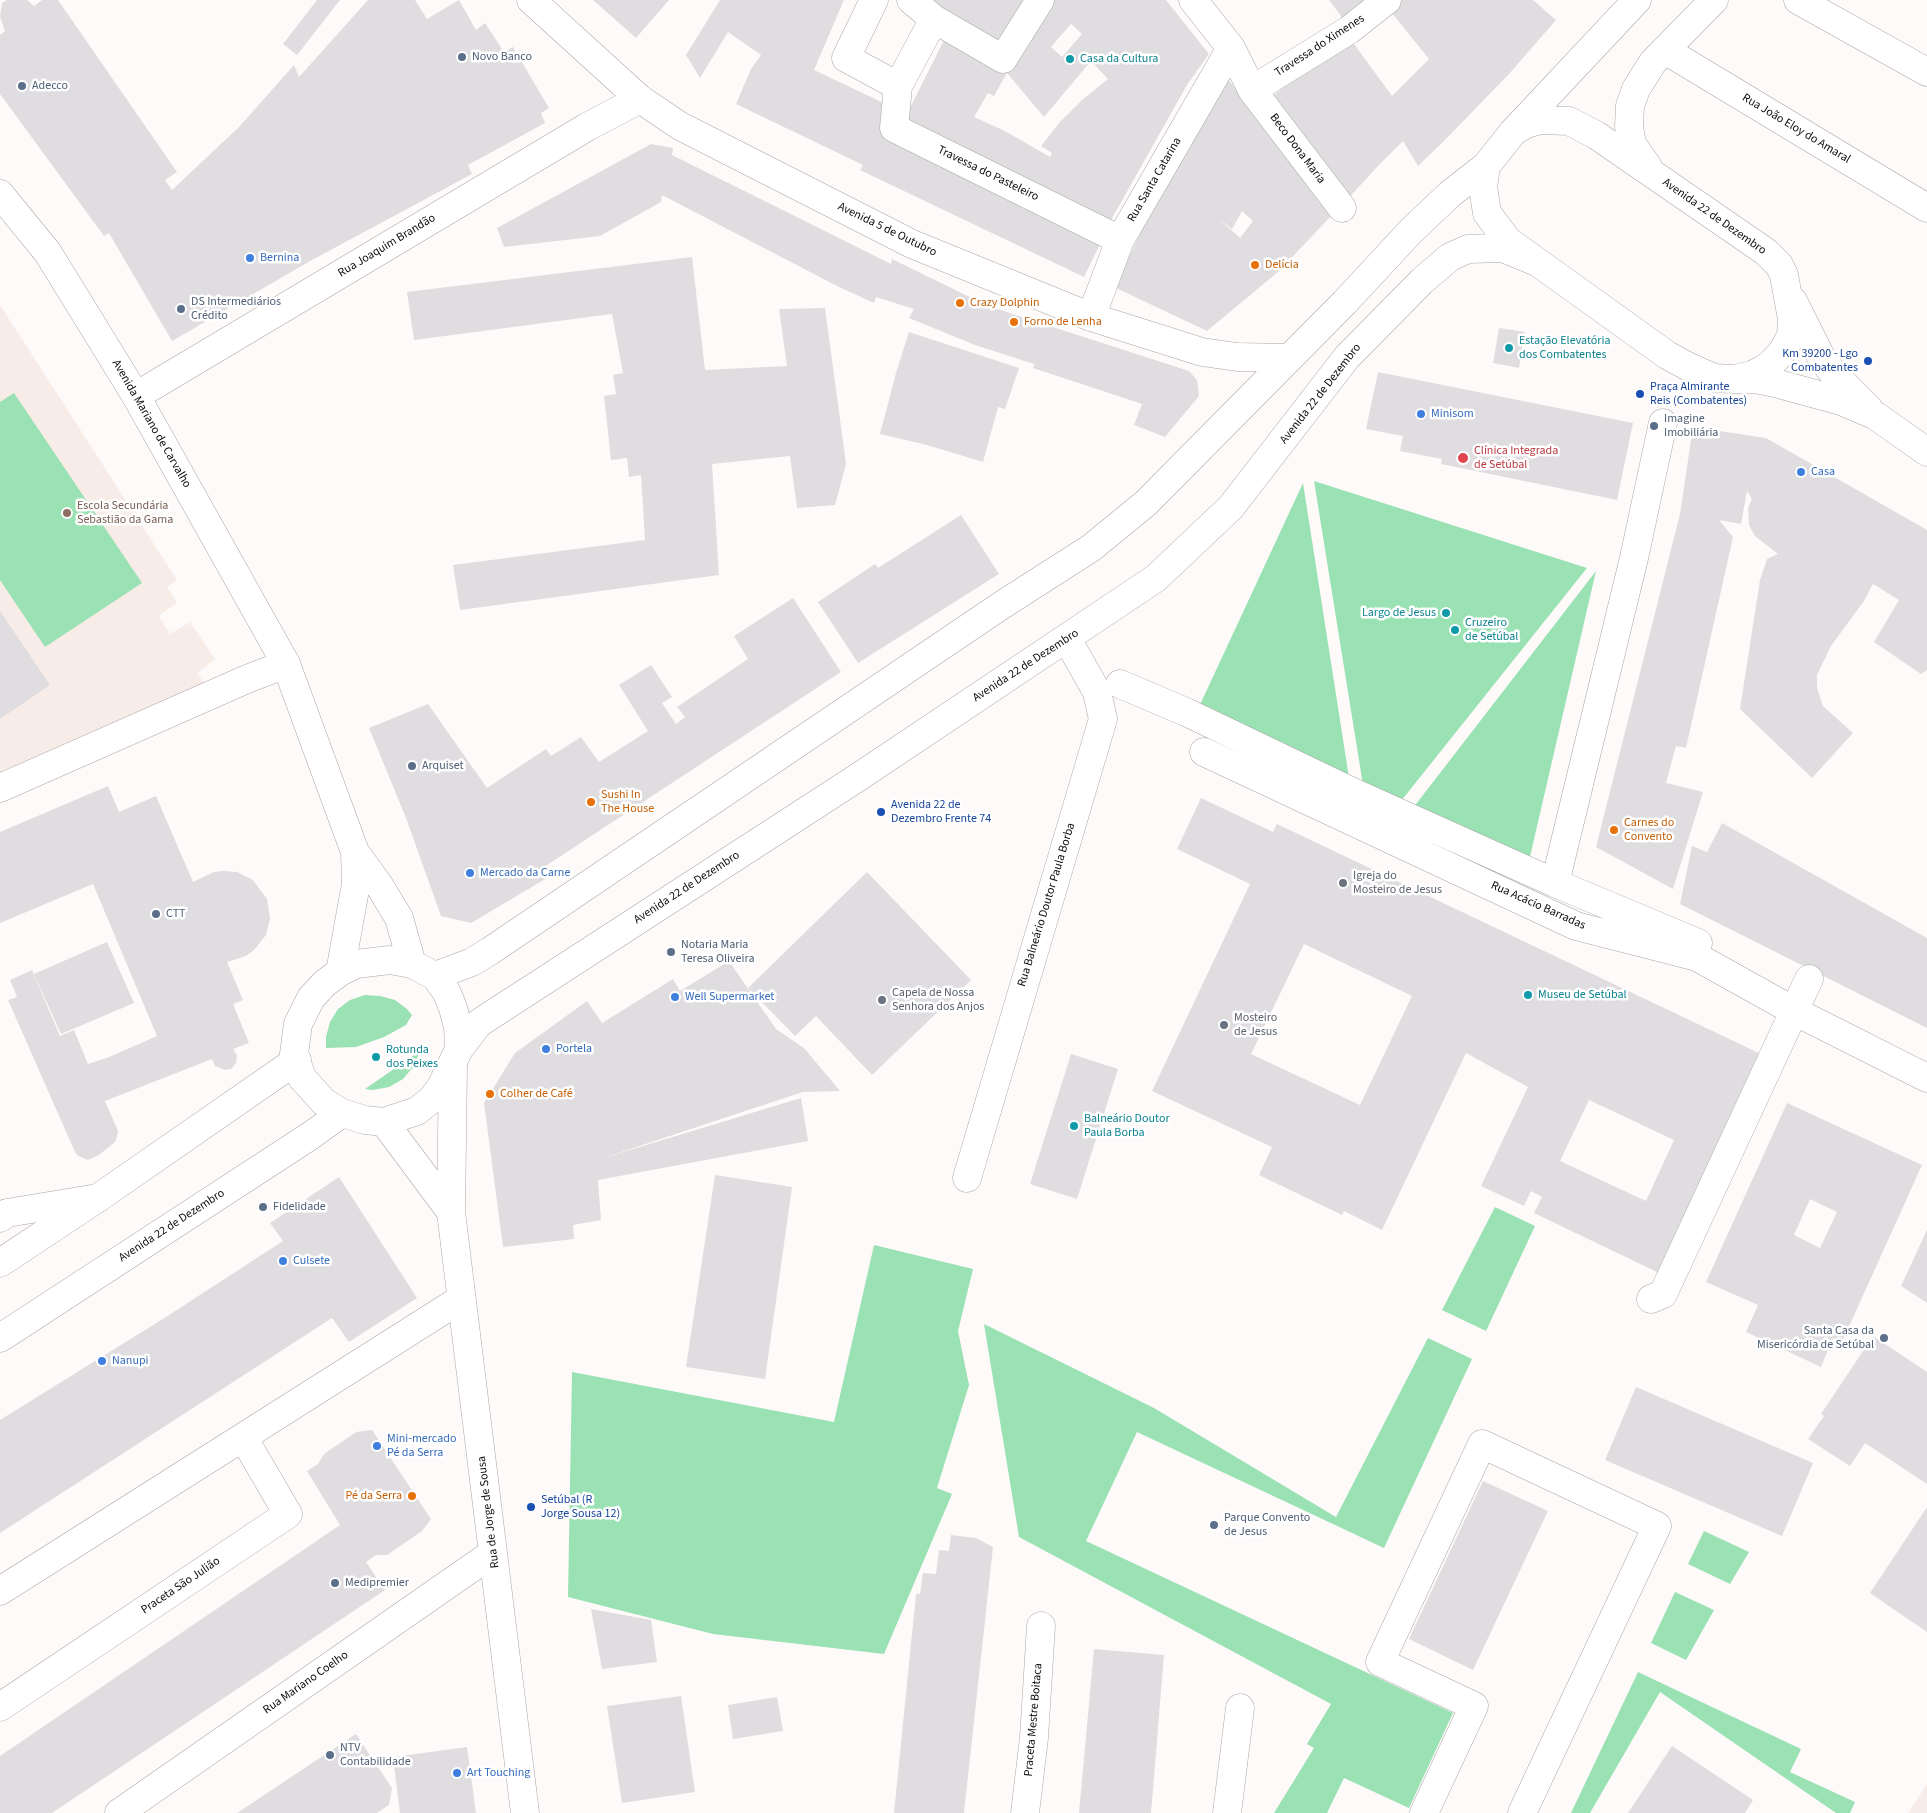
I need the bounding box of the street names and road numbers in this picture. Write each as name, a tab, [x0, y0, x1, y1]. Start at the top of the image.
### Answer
street label: Travessa do Ximenes	[1272, 12, 1368, 80]
street label: Rua João Eloy do Amaral	[1739, 91, 1853, 167]
street label: Beco Dona Maria	[1266, 111, 1328, 187]
street label: Rua Santa Catarina	[1125, 135, 1185, 225]
street label: Travessa do Pasteleiro	[935, 143, 1041, 205]
street label: Avenida 22 de Dezembro	[1659, 176, 1769, 258]
street label: Avenida 5 de Outubro	[835, 200, 939, 260]
street label: Rua Joaquim Brandão	[336, 211, 438, 281]
street label: Avenida 22 de Dezembro	[1277, 341, 1365, 447]
street label: Avenida Mariano de Carvalho	[108, 357, 194, 491]
street label: Avenida 22 de Dezembro	[970, 626, 1082, 706]
street label: Rua Balneário Doutor Paula Borba	[1015, 821, 1079, 989]
street label: Avenida 22 de Dezembro	[631, 848, 743, 928]
street label: Rua Acácio Barradas	[1488, 879, 1588, 933]
street label: Avenida 22 de Dezembro	[116, 1186, 228, 1266]
street label: Rua de Jorge de Sousa	[475, 1455, 503, 1569]
street label: Praceta São Julião	[139, 1554, 223, 1618]
street label: Rua Mariano Coelho	[261, 1648, 351, 1718]
street label: Praceta Mestre Boitaca	[1022, 1663, 1046, 1777]

